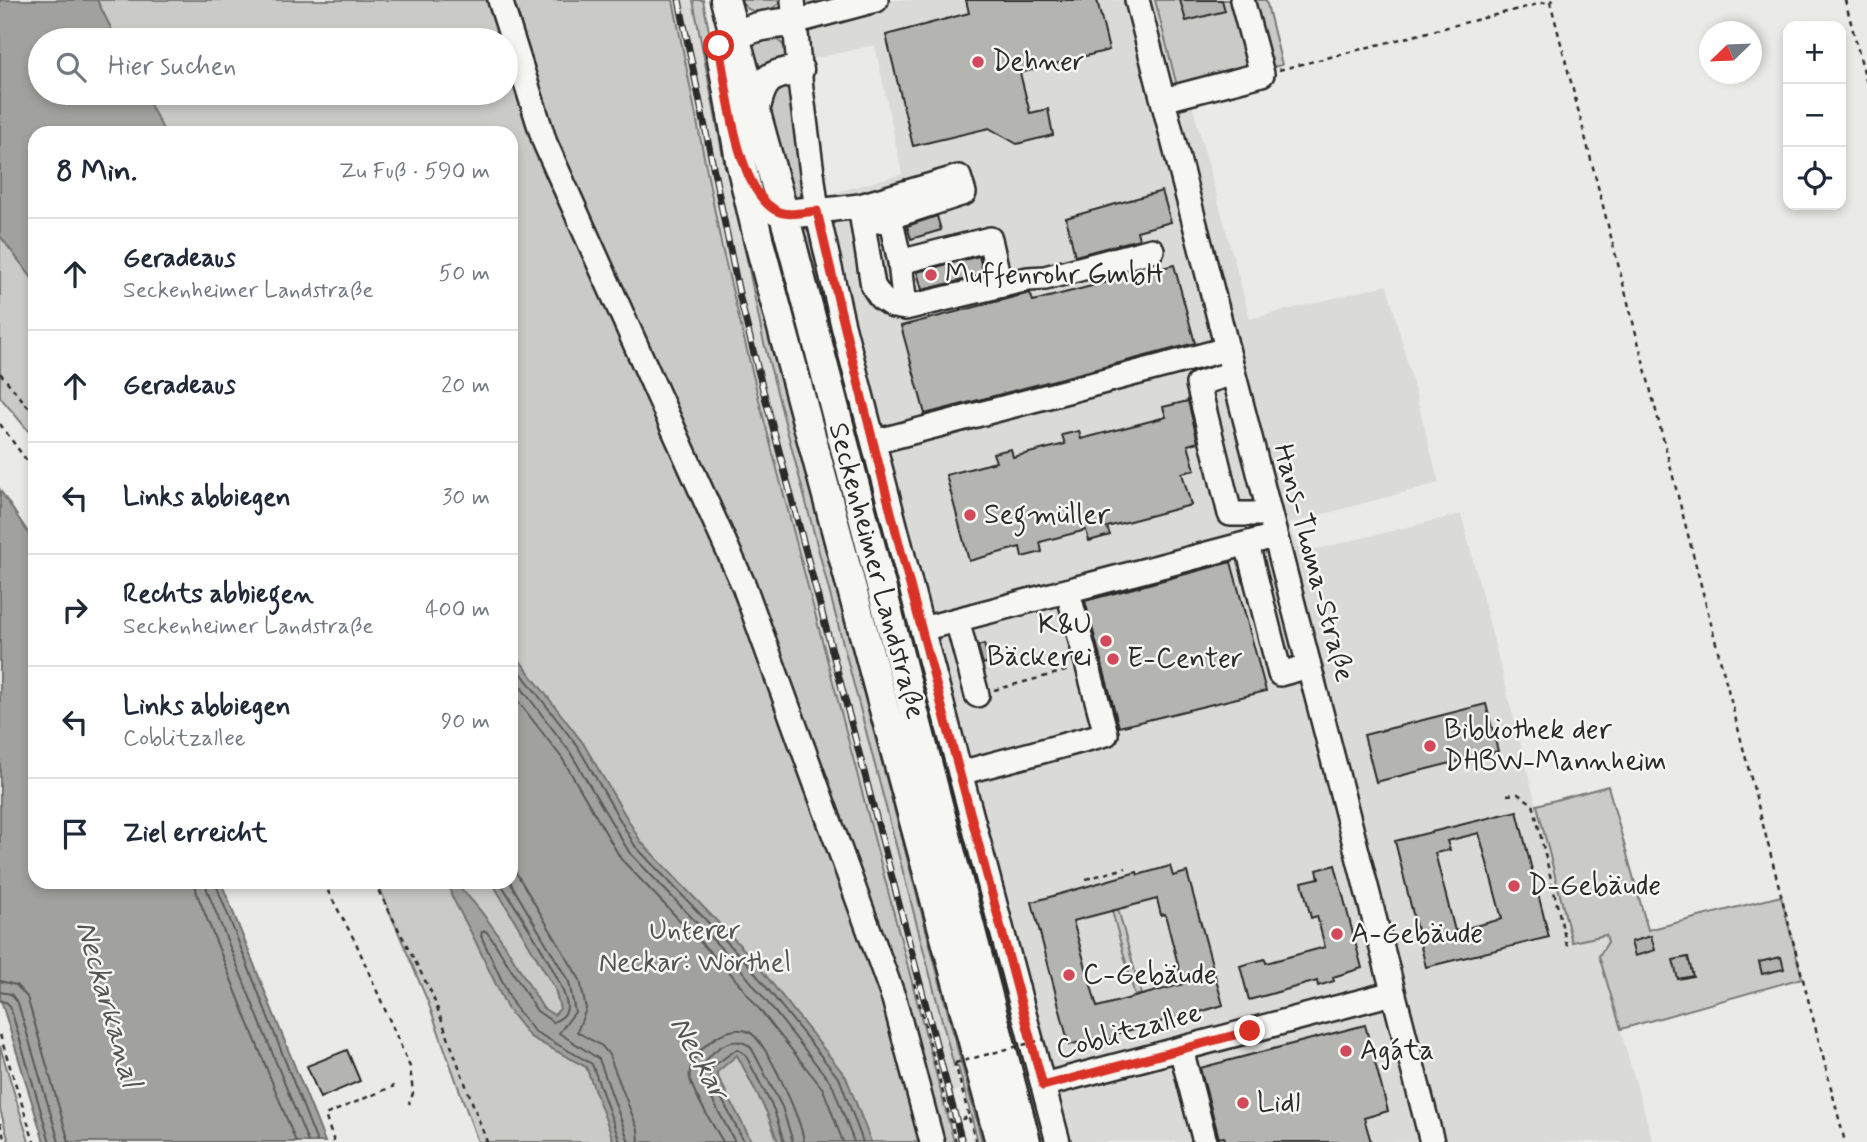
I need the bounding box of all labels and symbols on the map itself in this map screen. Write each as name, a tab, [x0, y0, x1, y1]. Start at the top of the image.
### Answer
north arrow	[1699, 21, 1762, 84]
route start	[703, 30, 734, 61]
place label: Dehner	[992, 44, 1085, 81]
marker: Dehner	[970, 54, 986, 70]
place label: Muffenrohr GmbH	[945, 257, 1164, 294]
marker: Muffenrohr GmbH	[923, 267, 939, 283]
street label: Seckenheimer Landstraße	[819, 419, 933, 723]
street label: Hans-Thoma-Straße	[1263, 440, 1363, 686]
place label: Segmüller	[984, 497, 1111, 537]
marker: Segmüller	[962, 507, 978, 523]
place label: K&U Bäckerei	[987, 607, 1092, 676]
marker: K&U Bäckerei	[1098, 633, 1114, 649]
place label: E-Center	[1127, 641, 1243, 678]
marker: E-Center	[1105, 651, 1121, 667]
place label: Bibliothek der DHBW-Mannheim	[1444, 712, 1667, 781]
marker: Bibliothek der DHBW-Mannheim	[1422, 738, 1438, 754]
place label: D-Gebäude	[1528, 868, 1661, 905]
marker: D-Gebäude	[1506, 878, 1522, 894]
park label: Unterer Neckar: Wörthel	[599, 913, 791, 982]
water label: Neckarkanal	[66, 916, 151, 1093]
place label: A-Gebäude	[1351, 916, 1483, 953]
marker: A-Gebäude	[1329, 926, 1345, 942]
place label: C-Gebäude	[1083, 957, 1217, 994]
marker: C-Gebäude	[1061, 967, 1077, 983]
street label: Coblitzallee	[1052, 995, 1206, 1069]
water label: Neckar	[660, 1009, 739, 1110]
route end	[1234, 1015, 1265, 1046]
place label: Agáta	[1360, 1033, 1434, 1070]
marker: Agáta	[1338, 1043, 1354, 1059]
place label: Lidl	[1257, 1085, 1300, 1122]
marker: Lidl	[1235, 1095, 1251, 1111]

